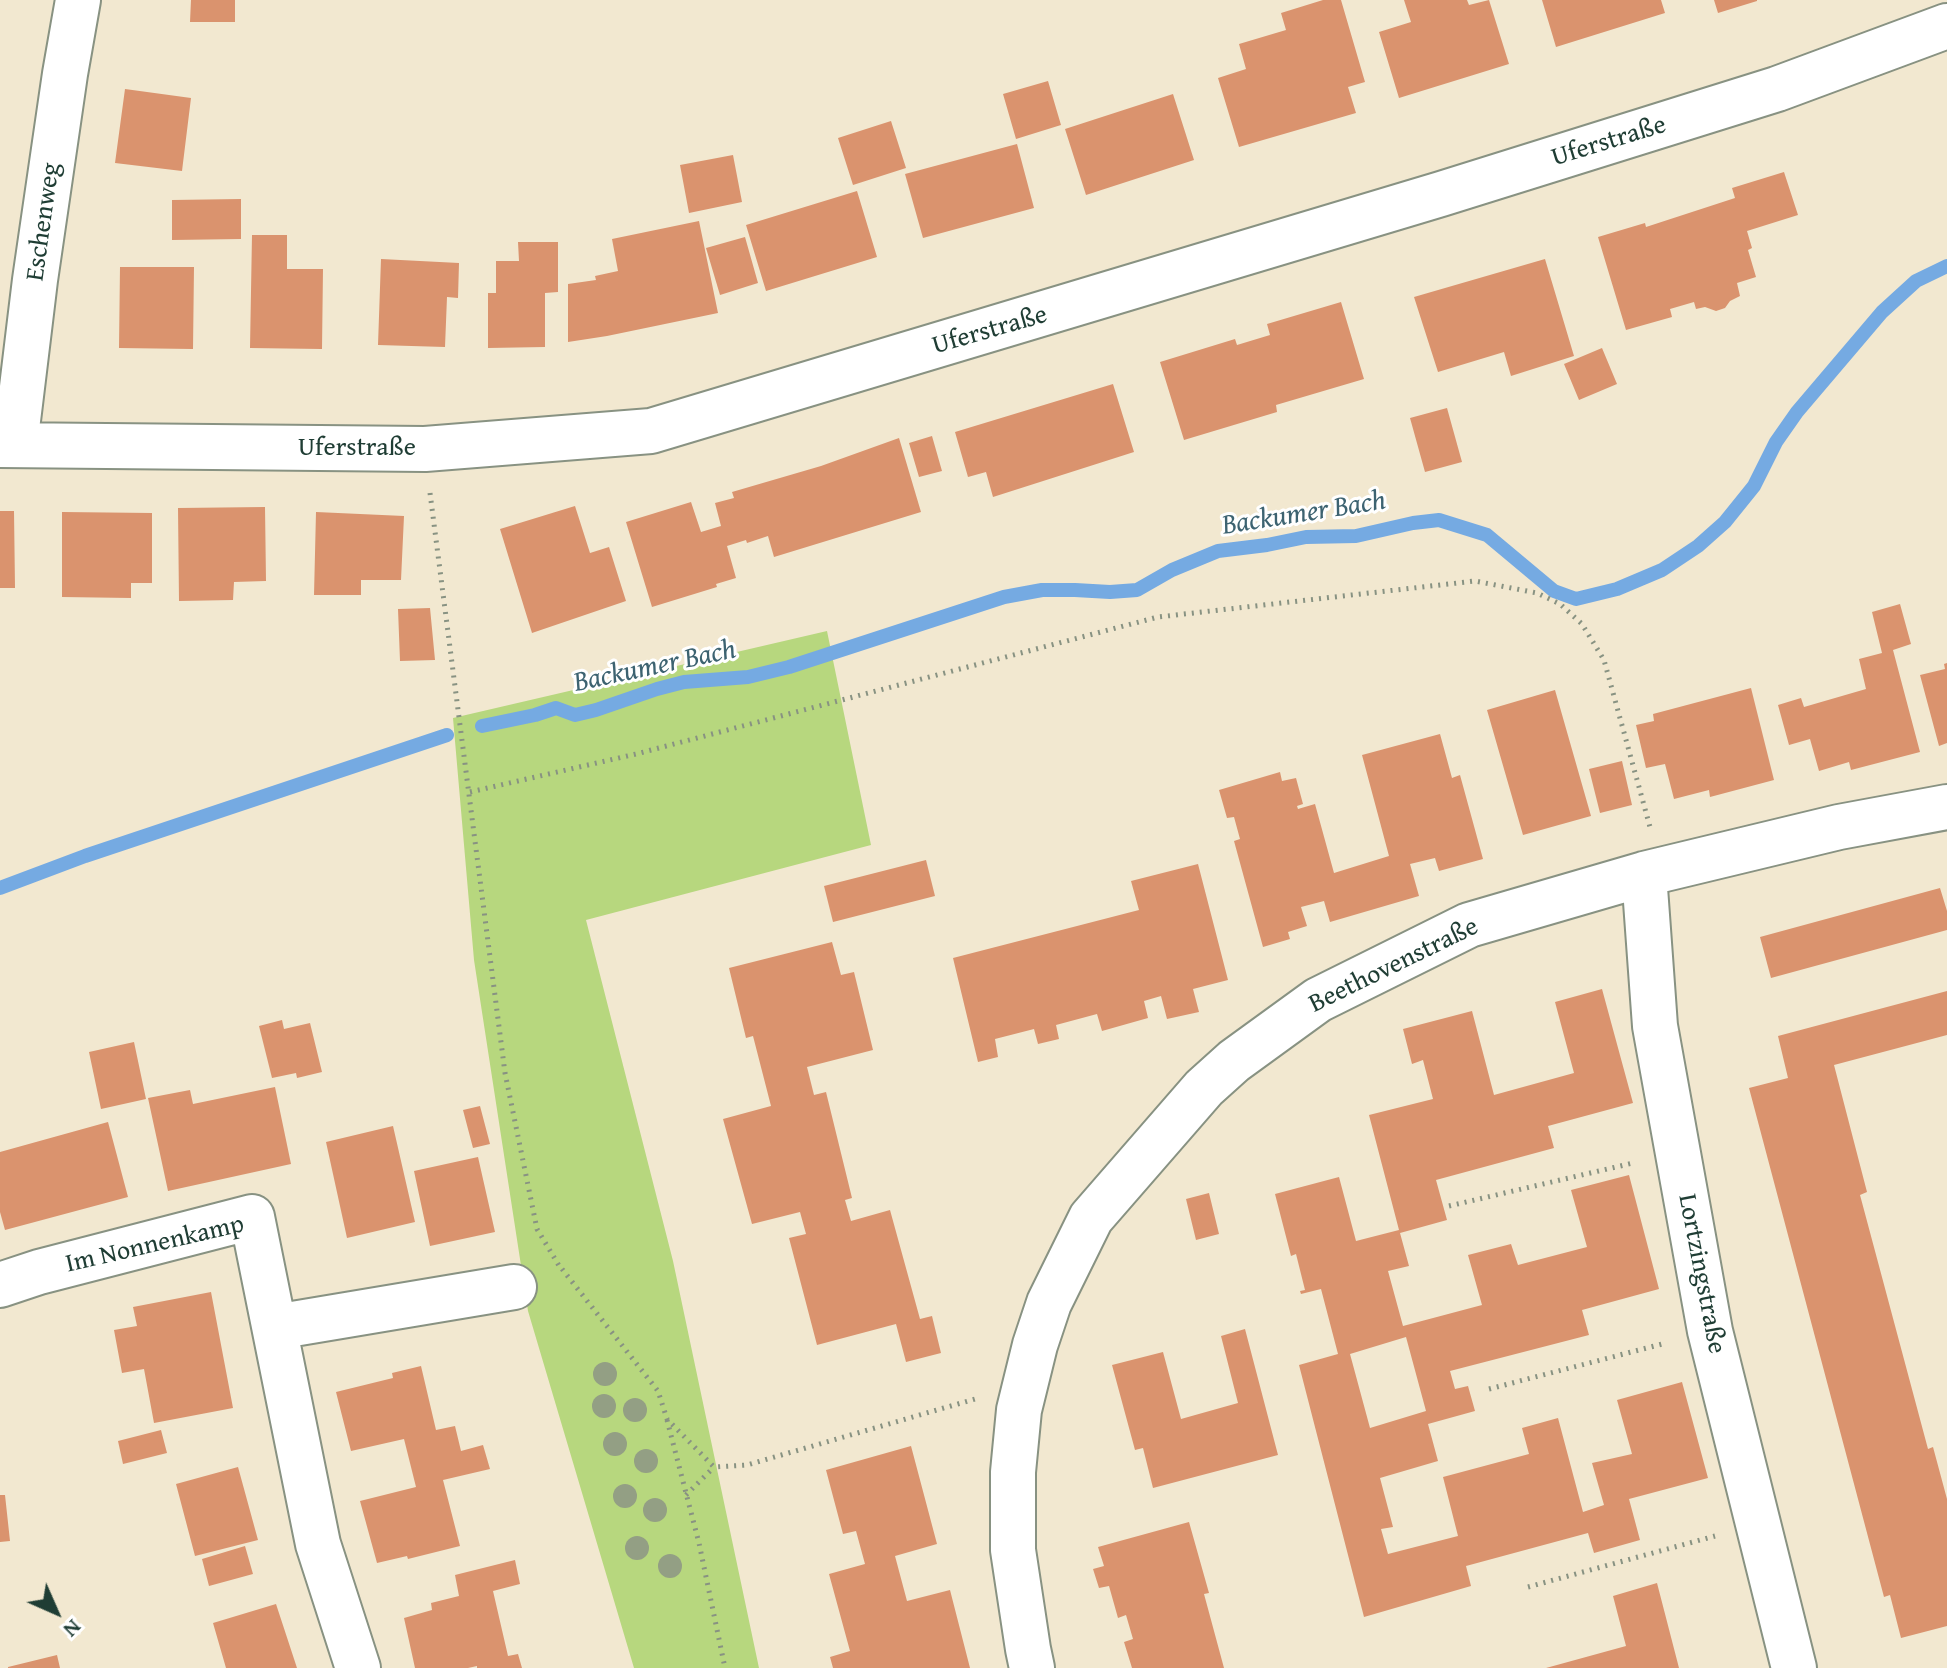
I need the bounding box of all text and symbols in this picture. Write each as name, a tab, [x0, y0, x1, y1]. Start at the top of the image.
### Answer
street label: Uferstraße	[1548, 110, 1670, 174]
street label: Eschenweg	[20, 161, 68, 283]
street label: Uferstraße	[929, 300, 1051, 362]
street label: Uferstraße	[298, 432, 416, 464]
water label: Backumer Bach	[1220, 484, 1388, 544]
water label: Backumer Bach	[571, 633, 739, 701]
street label: Beethovenstraße	[1304, 912, 1484, 1020]
street label: Lortzingstraße	[1670, 1192, 1732, 1356]
street label: Im Nonnenkamp	[63, 1209, 247, 1281]
north arrow	[16, 1572, 96, 1652]
text: N	[56, 1612, 89, 1645]

